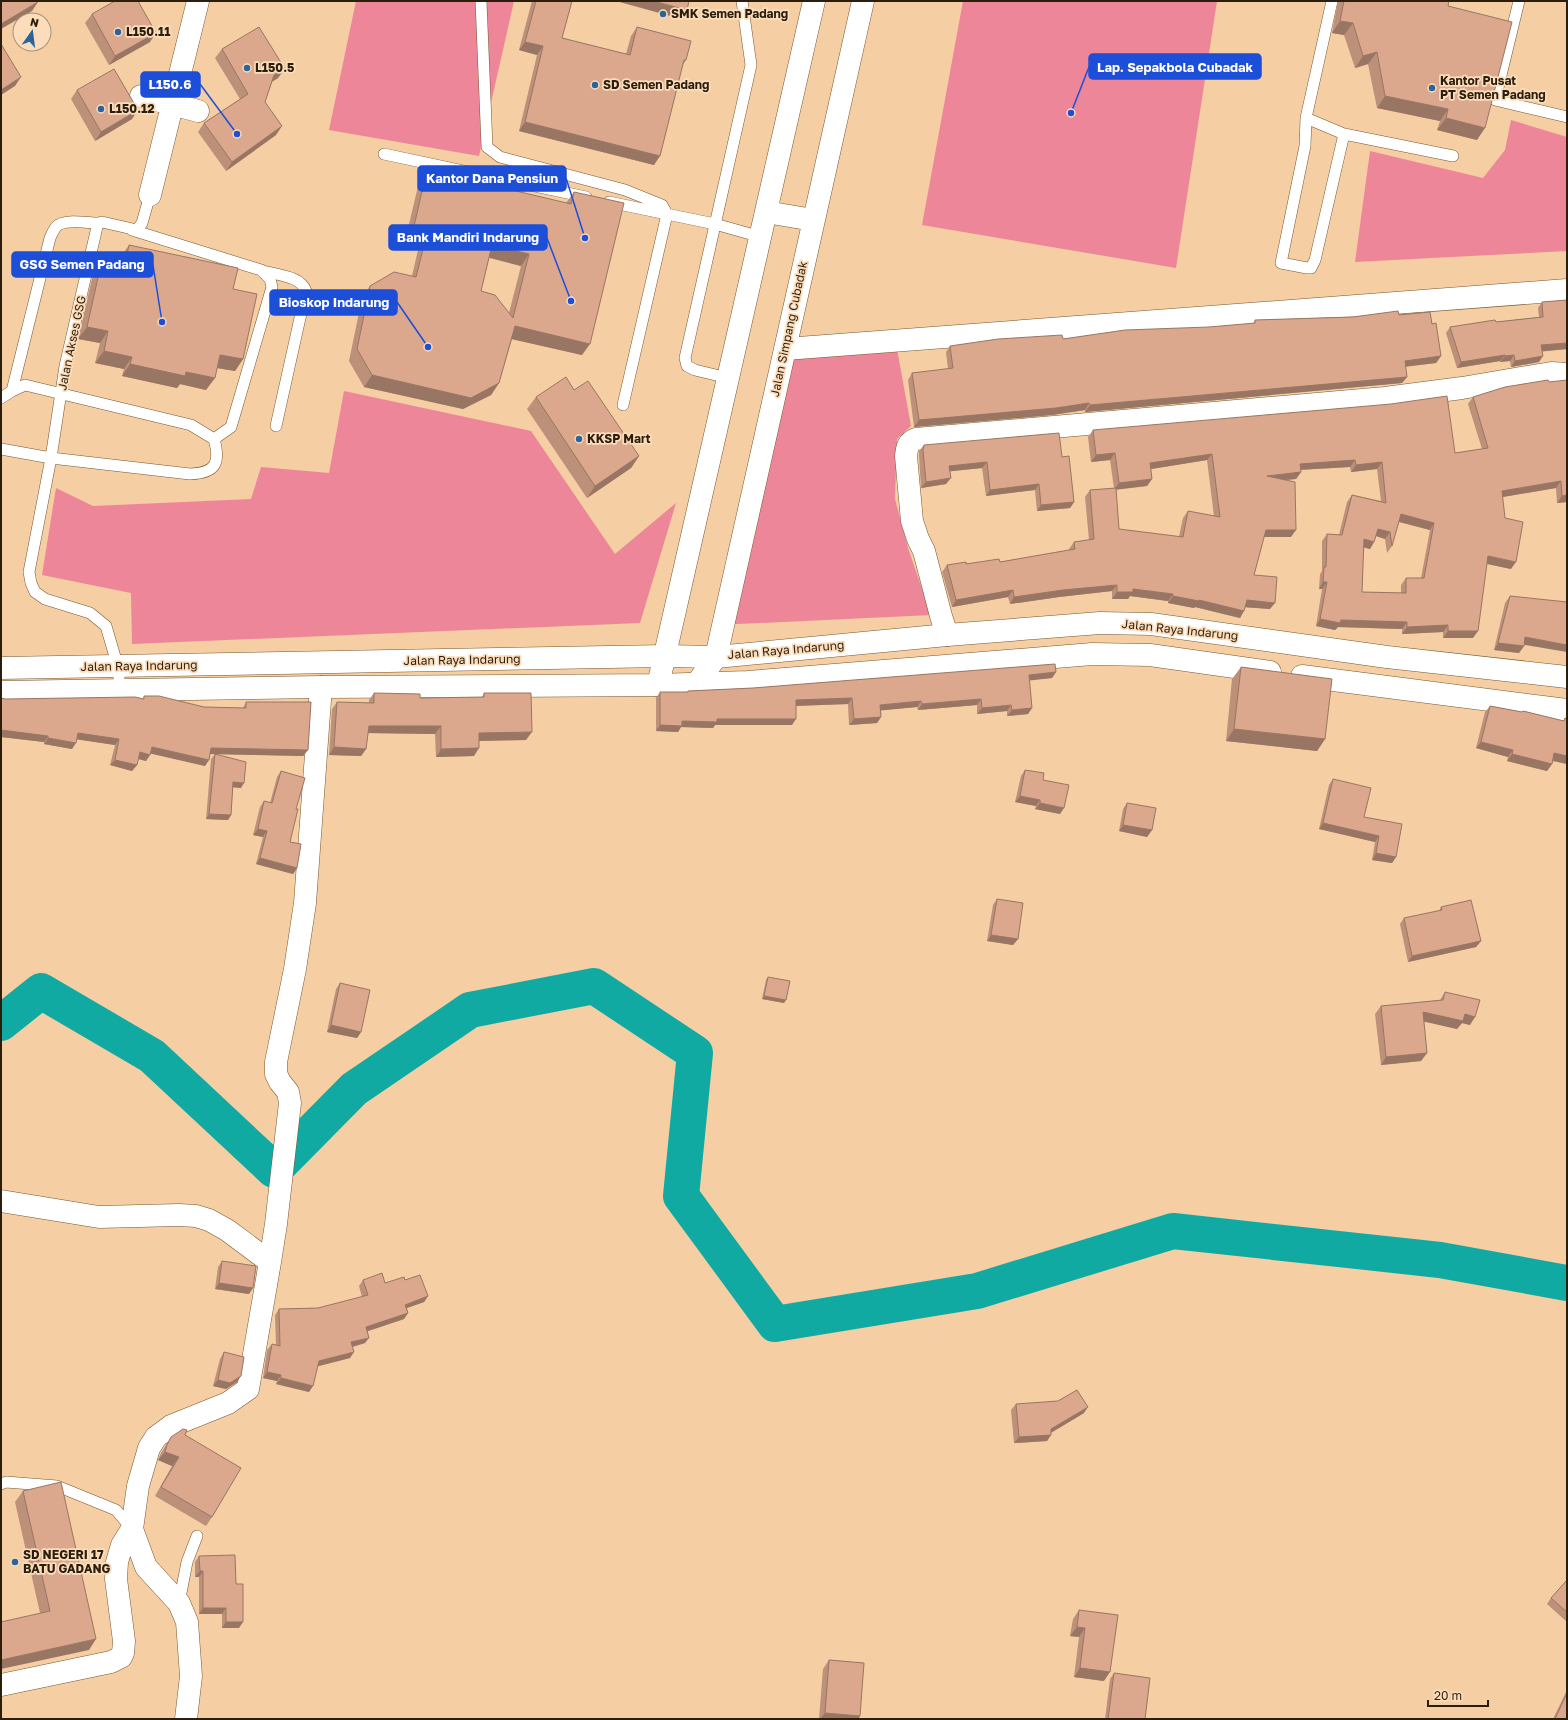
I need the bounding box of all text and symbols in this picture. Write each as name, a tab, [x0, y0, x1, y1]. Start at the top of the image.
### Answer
place label: SMK Semen Padang	[671, 6, 788, 21]
marker: SMK Semen Padang	[658, 9, 668, 19]
north arrow	[12, 12, 52, 52]
text: N	[29, 14, 40, 29]
place label: L150.11	[126, 24, 170, 39]
marker: L150.11	[113, 27, 123, 37]
callout: Lap. Sepakbola Cubadak	[1089, 54, 1261, 79]
text: Lap. Sepakbola Cubadak	[1097, 59, 1254, 75]
place label: L150.5	[255, 60, 294, 75]
marker: L150.5	[242, 63, 252, 73]
callout: L150.6	[141, 72, 200, 97]
place label: Kantor Pusat PT Semen Padang	[1440, 73, 1546, 102]
text: L150.6	[149, 76, 191, 92]
place label: SD Semen Padang	[603, 77, 709, 92]
marker: SD Semen Padang	[590, 80, 600, 90]
marker: Kantor Pusat PT Semen Padang	[1427, 83, 1437, 93]
place label: L150.12	[109, 101, 154, 116]
marker: L150.12	[96, 104, 106, 114]
callout: Kantor Dana Pensiun	[418, 166, 566, 191]
text: Kantor Dana Pensiun	[426, 170, 558, 186]
callout: Bank Mandiri Indarung	[389, 225, 547, 250]
text: Bank Mandiri Indarung	[397, 229, 539, 245]
callout: GSG Semen Padang	[12, 252, 153, 277]
text: GSG Semen Padang	[19, 256, 145, 272]
street label: Jalan Simpang Cubadak	[767, 259, 810, 398]
callout: Bioskop Indarung	[270, 290, 397, 315]
street label: Jalan Akses GSG	[54, 294, 89, 392]
text: Bioskop Indarung	[279, 294, 389, 310]
place label: KKSP Mart	[587, 431, 651, 446]
marker: KKSP Mart	[574, 434, 584, 444]
street label: Jalan Raya Indarung	[1121, 616, 1239, 643]
street label: Jalan Raya Indarung	[727, 637, 845, 662]
street label: Jalan Raya Indarung	[403, 651, 521, 668]
street label: Jalan Raya Indarung	[80, 657, 198, 674]
place label: SD NEGERI 17 BATU GADANG	[23, 1547, 111, 1576]
marker: SD NEGERI 17 BATU GADANG	[10, 1557, 20, 1567]
scale bar	[1428, 1682, 1488, 1708]
text: 20 m	[1434, 1688, 1462, 1703]

